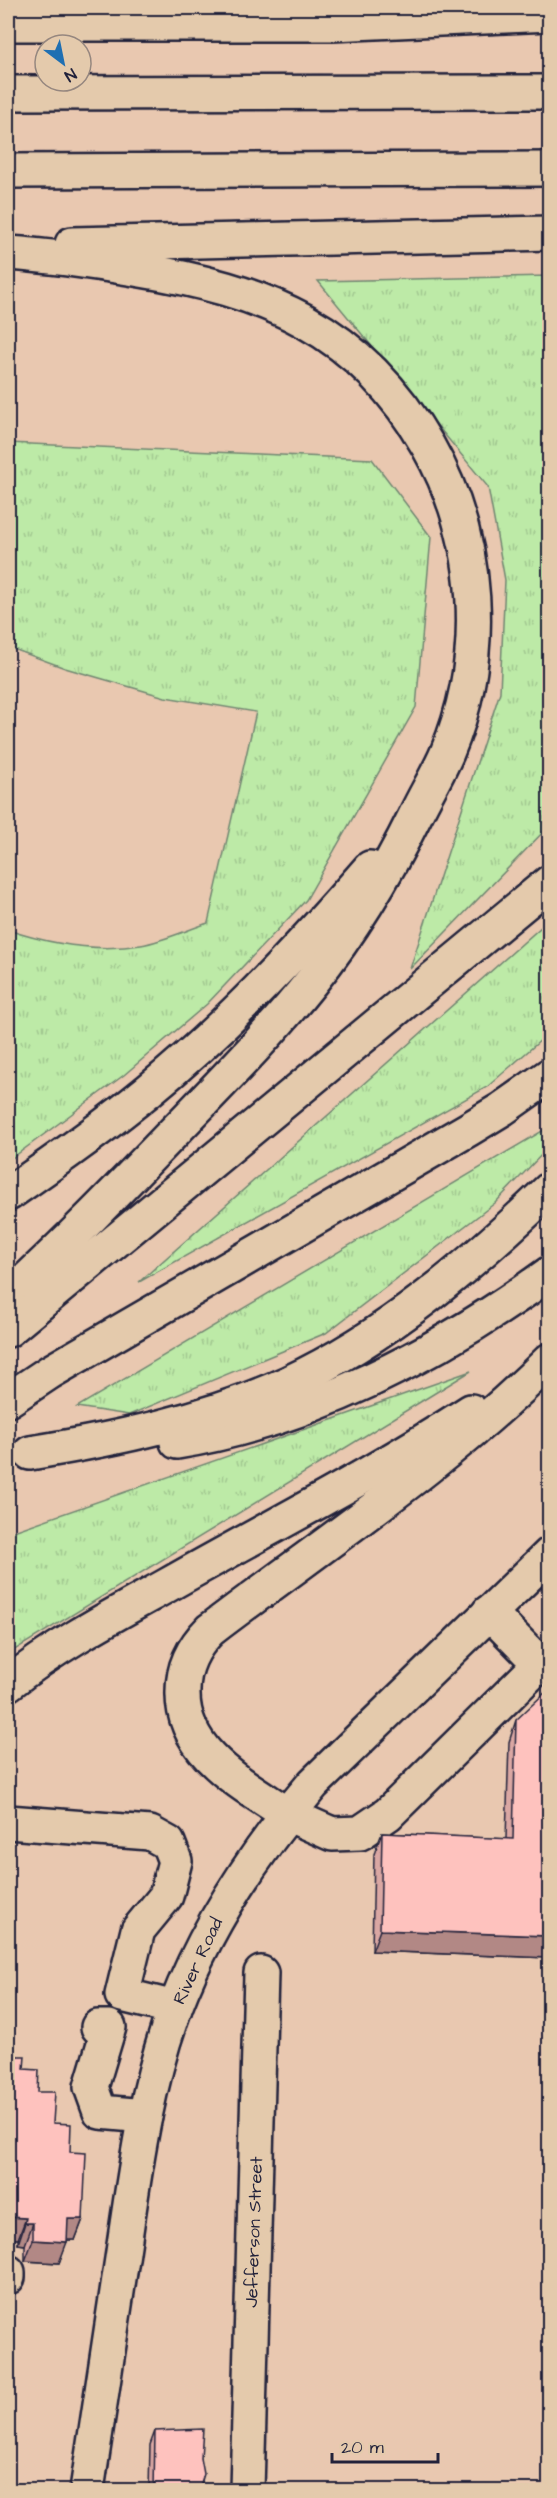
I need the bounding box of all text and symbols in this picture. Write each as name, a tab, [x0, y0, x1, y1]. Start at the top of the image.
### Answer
north arrow	[33, 33, 93, 93]
text: N	[60, 63, 81, 87]
street label: River Road	[167, 1914, 229, 2008]
street label: Jefferson Street	[239, 2155, 269, 2308]
scale bar	[332, 2426, 438, 2464]
text: 20 m	[341, 2435, 384, 2460]

